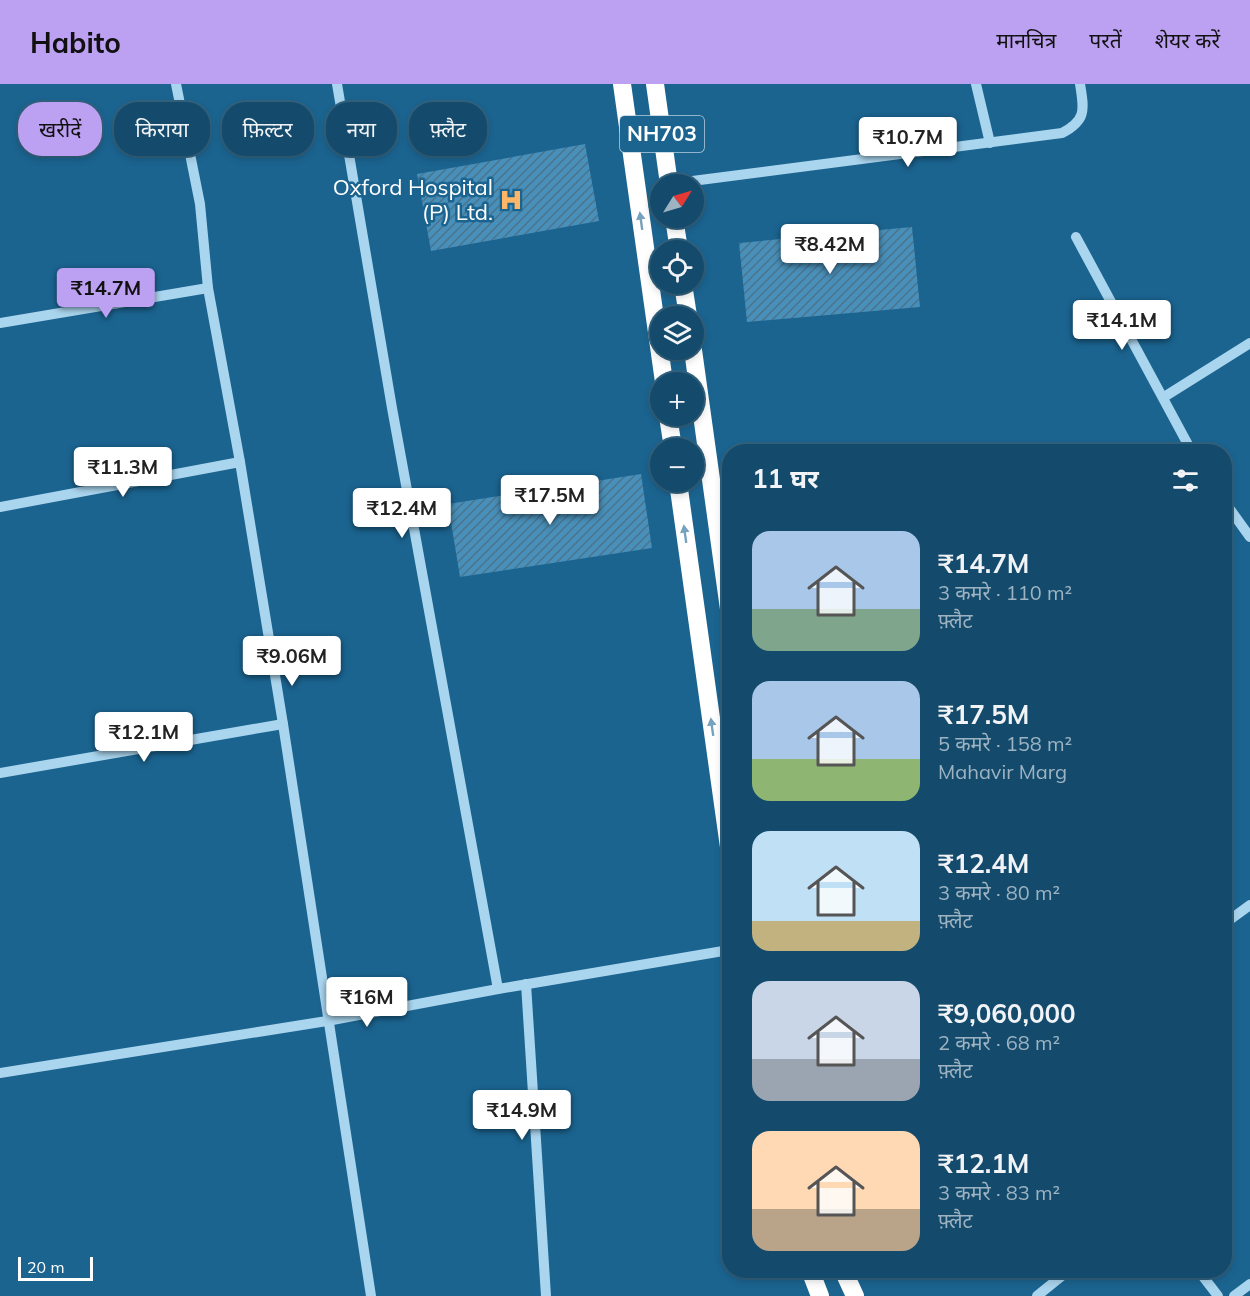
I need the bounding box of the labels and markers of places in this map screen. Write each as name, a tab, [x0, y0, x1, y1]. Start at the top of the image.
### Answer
pin: ₹10.7M	[859, 117, 957, 168]
place label: Oxford Hospital (P) Ltd.	[333, 173, 493, 226]
hospital icon: Oxford Hospital (P) Ltd.	[498, 187, 524, 213]
pin: ₹8.42M	[781, 224, 879, 275]
pin: ₹14.7M	[57, 268, 155, 319]
pin: ₹14.1M	[1073, 300, 1171, 351]
pin: ₹11.3M	[74, 447, 172, 498]
pin: ₹17.5M	[501, 475, 599, 526]
pin: ₹12.4M	[353, 488, 451, 539]
pin: ₹9.06M	[243, 636, 341, 687]
pin: ₹12.1M	[95, 712, 193, 763]
pin: ₹16M	[331, 977, 403, 1028]
pin: ₹14.9M	[473, 1090, 571, 1141]

